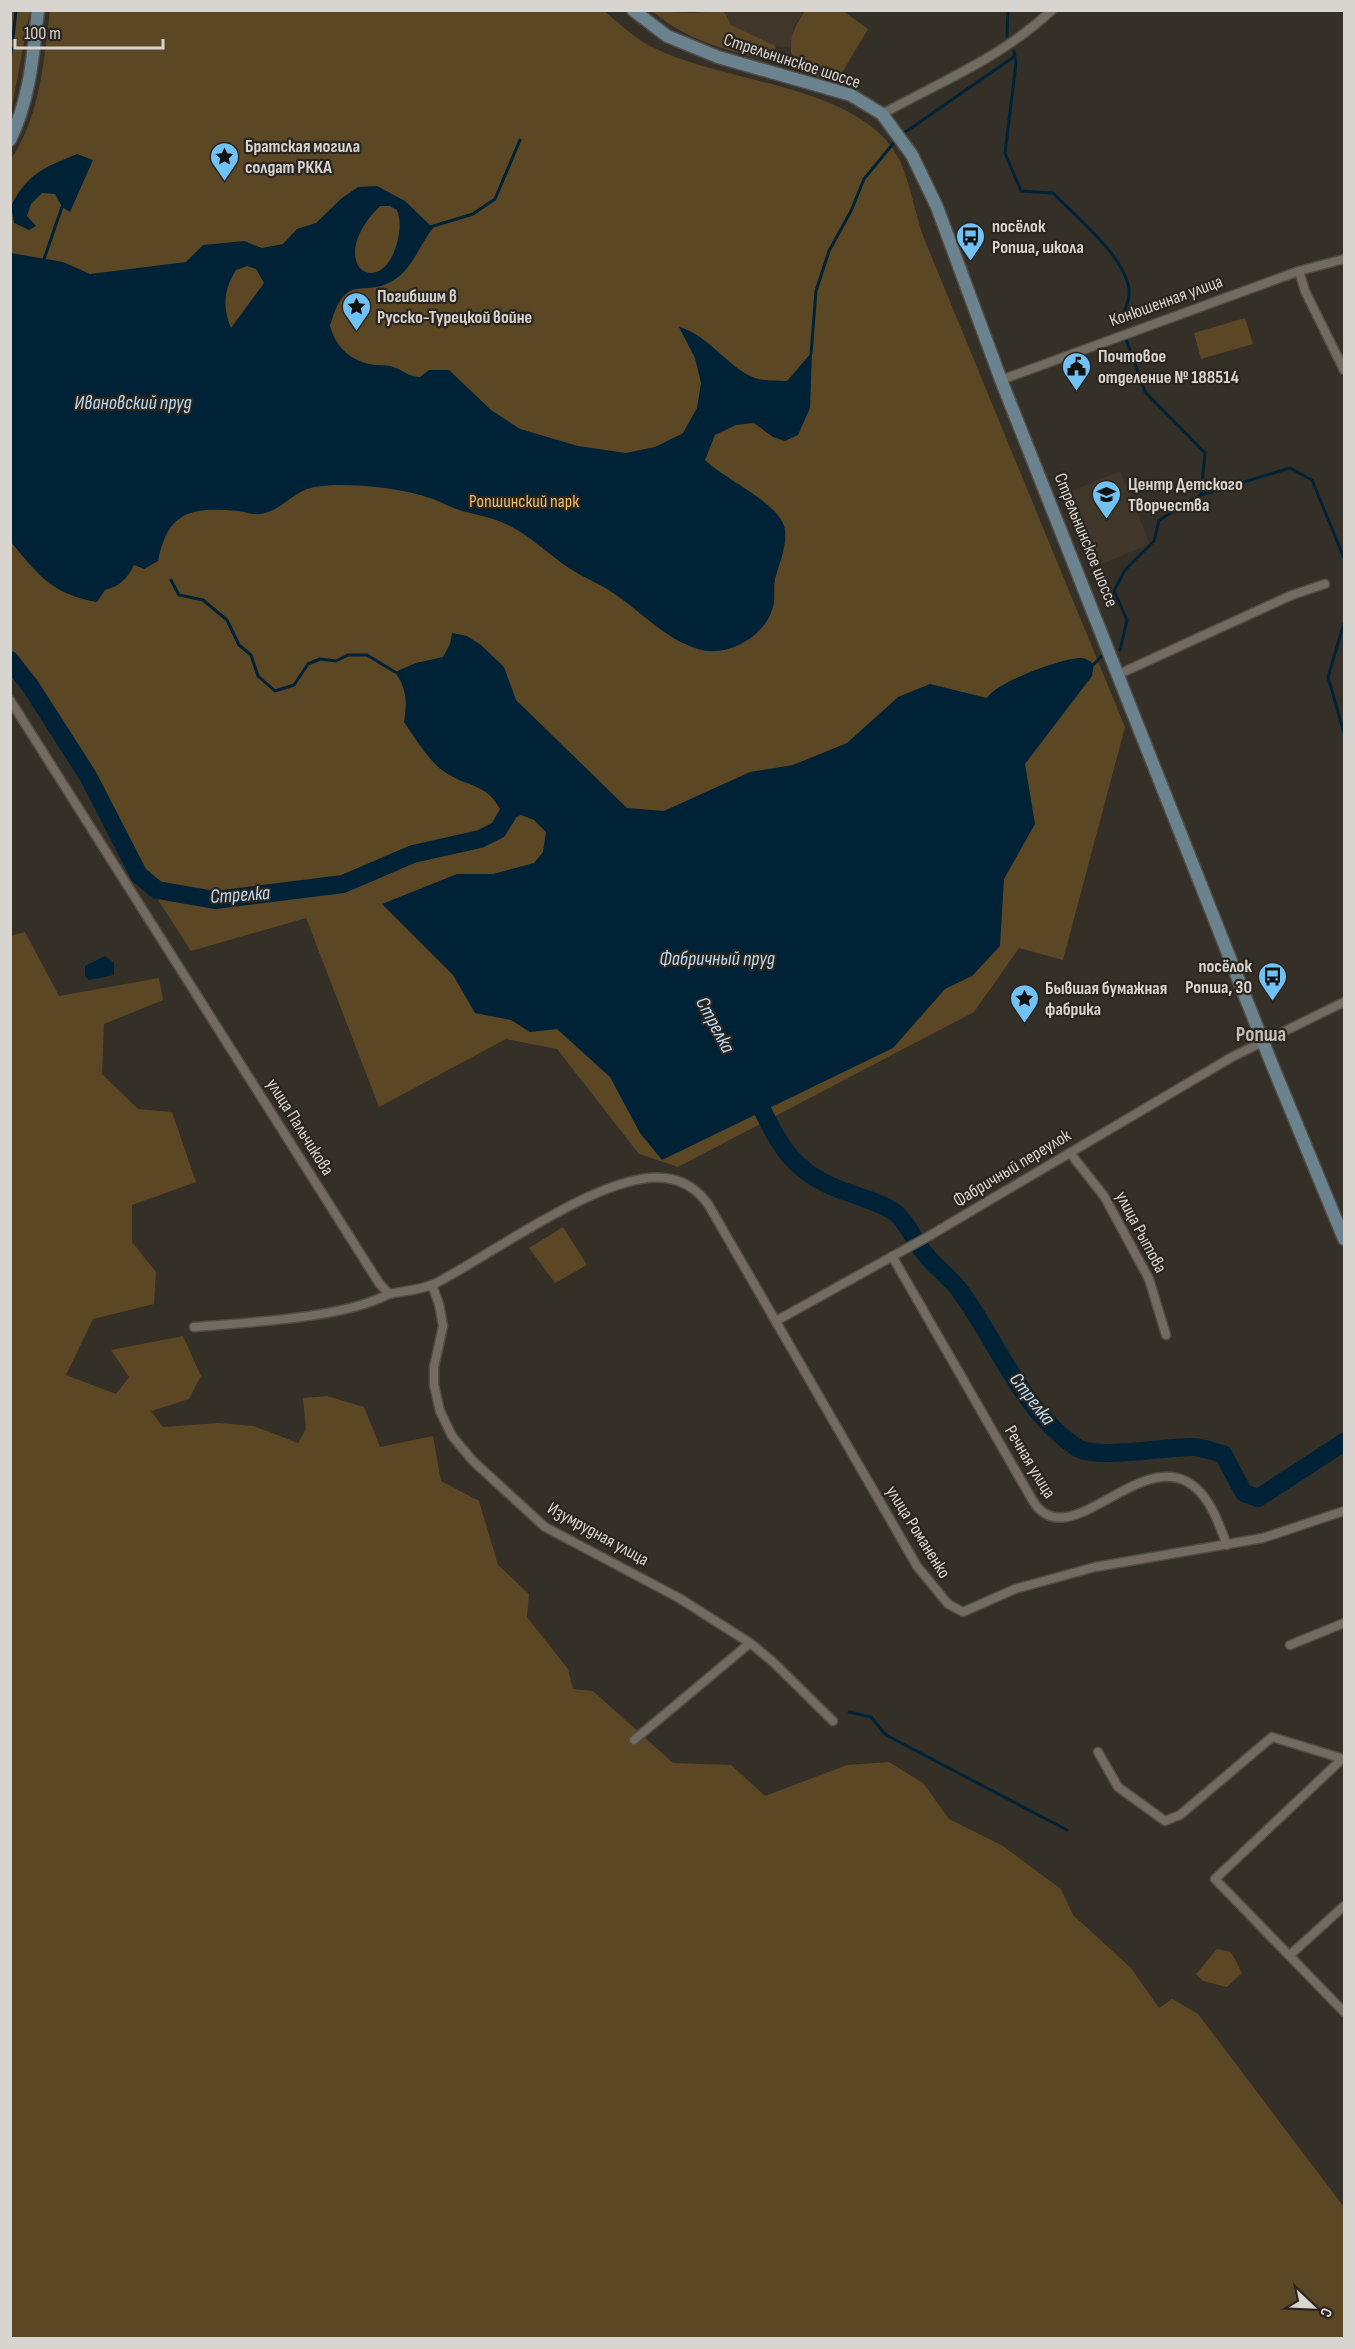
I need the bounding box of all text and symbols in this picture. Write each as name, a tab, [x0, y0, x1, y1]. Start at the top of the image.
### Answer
scale bar	[15, 12, 164, 50]
text: 100 m	[24, 23, 61, 44]
street label: Стрельнинское шоссе	[721, 29, 863, 93]
place label: Братская могила солдат РККА	[245, 136, 360, 178]
place icon: Братская могила солдат РККА	[208, 140, 240, 182]
place label: посёлок Ропша, школа	[992, 216, 1084, 258]
bus stop icon: посёлок Ропша, школа	[955, 220, 987, 262]
street label: Конюшенная улица	[1107, 271, 1225, 331]
place label: Погибшим в Русско-Турецкой войне	[377, 286, 532, 328]
place icon: Погибшим в Русско-Турецкой войне	[340, 290, 372, 332]
place label: Почтовое отделение № 188514	[1098, 346, 1239, 388]
public building icon: Почтовое отделение № 188514	[1061, 350, 1093, 392]
water label: Ивановский пруд	[74, 391, 192, 415]
street label: Стрельнинское шоссе	[1050, 470, 1122, 610]
place label: Центр Детского Творчества	[1128, 474, 1243, 516]
school or university icon: Центр Детского Творчества	[1091, 478, 1123, 520]
park label: Ропшинский парк	[469, 491, 579, 512]
water label: Стрелка	[209, 881, 271, 909]
water label: Фабричный пруд	[659, 947, 775, 971]
place label: посёлок Ропша, 30	[1185, 956, 1252, 998]
bus stop icon: посёлок Ропша, 30	[1257, 960, 1289, 1002]
place label: Бывшая бумажная фабрика	[1045, 978, 1167, 1020]
place icon: Бывшая бумажная фабрика	[1008, 982, 1040, 1024]
water label: Стрелка	[690, 993, 740, 1057]
district label: Ропша	[1236, 1022, 1286, 1047]
street label: улица Пальчикова	[262, 1075, 338, 1179]
street label: Фабричный переулок	[950, 1125, 1075, 1211]
street label: улица Рытова	[1111, 1188, 1171, 1276]
water label: Стрелка	[1004, 1368, 1060, 1430]
street label: Речная улица	[1000, 1422, 1060, 1502]
street label: улица Романенко	[881, 1482, 955, 1582]
street label: Изумрудная улица	[544, 1498, 652, 1570]
north arrow	[1283, 2277, 1343, 2337]
text: С	[1315, 2305, 1336, 2320]

